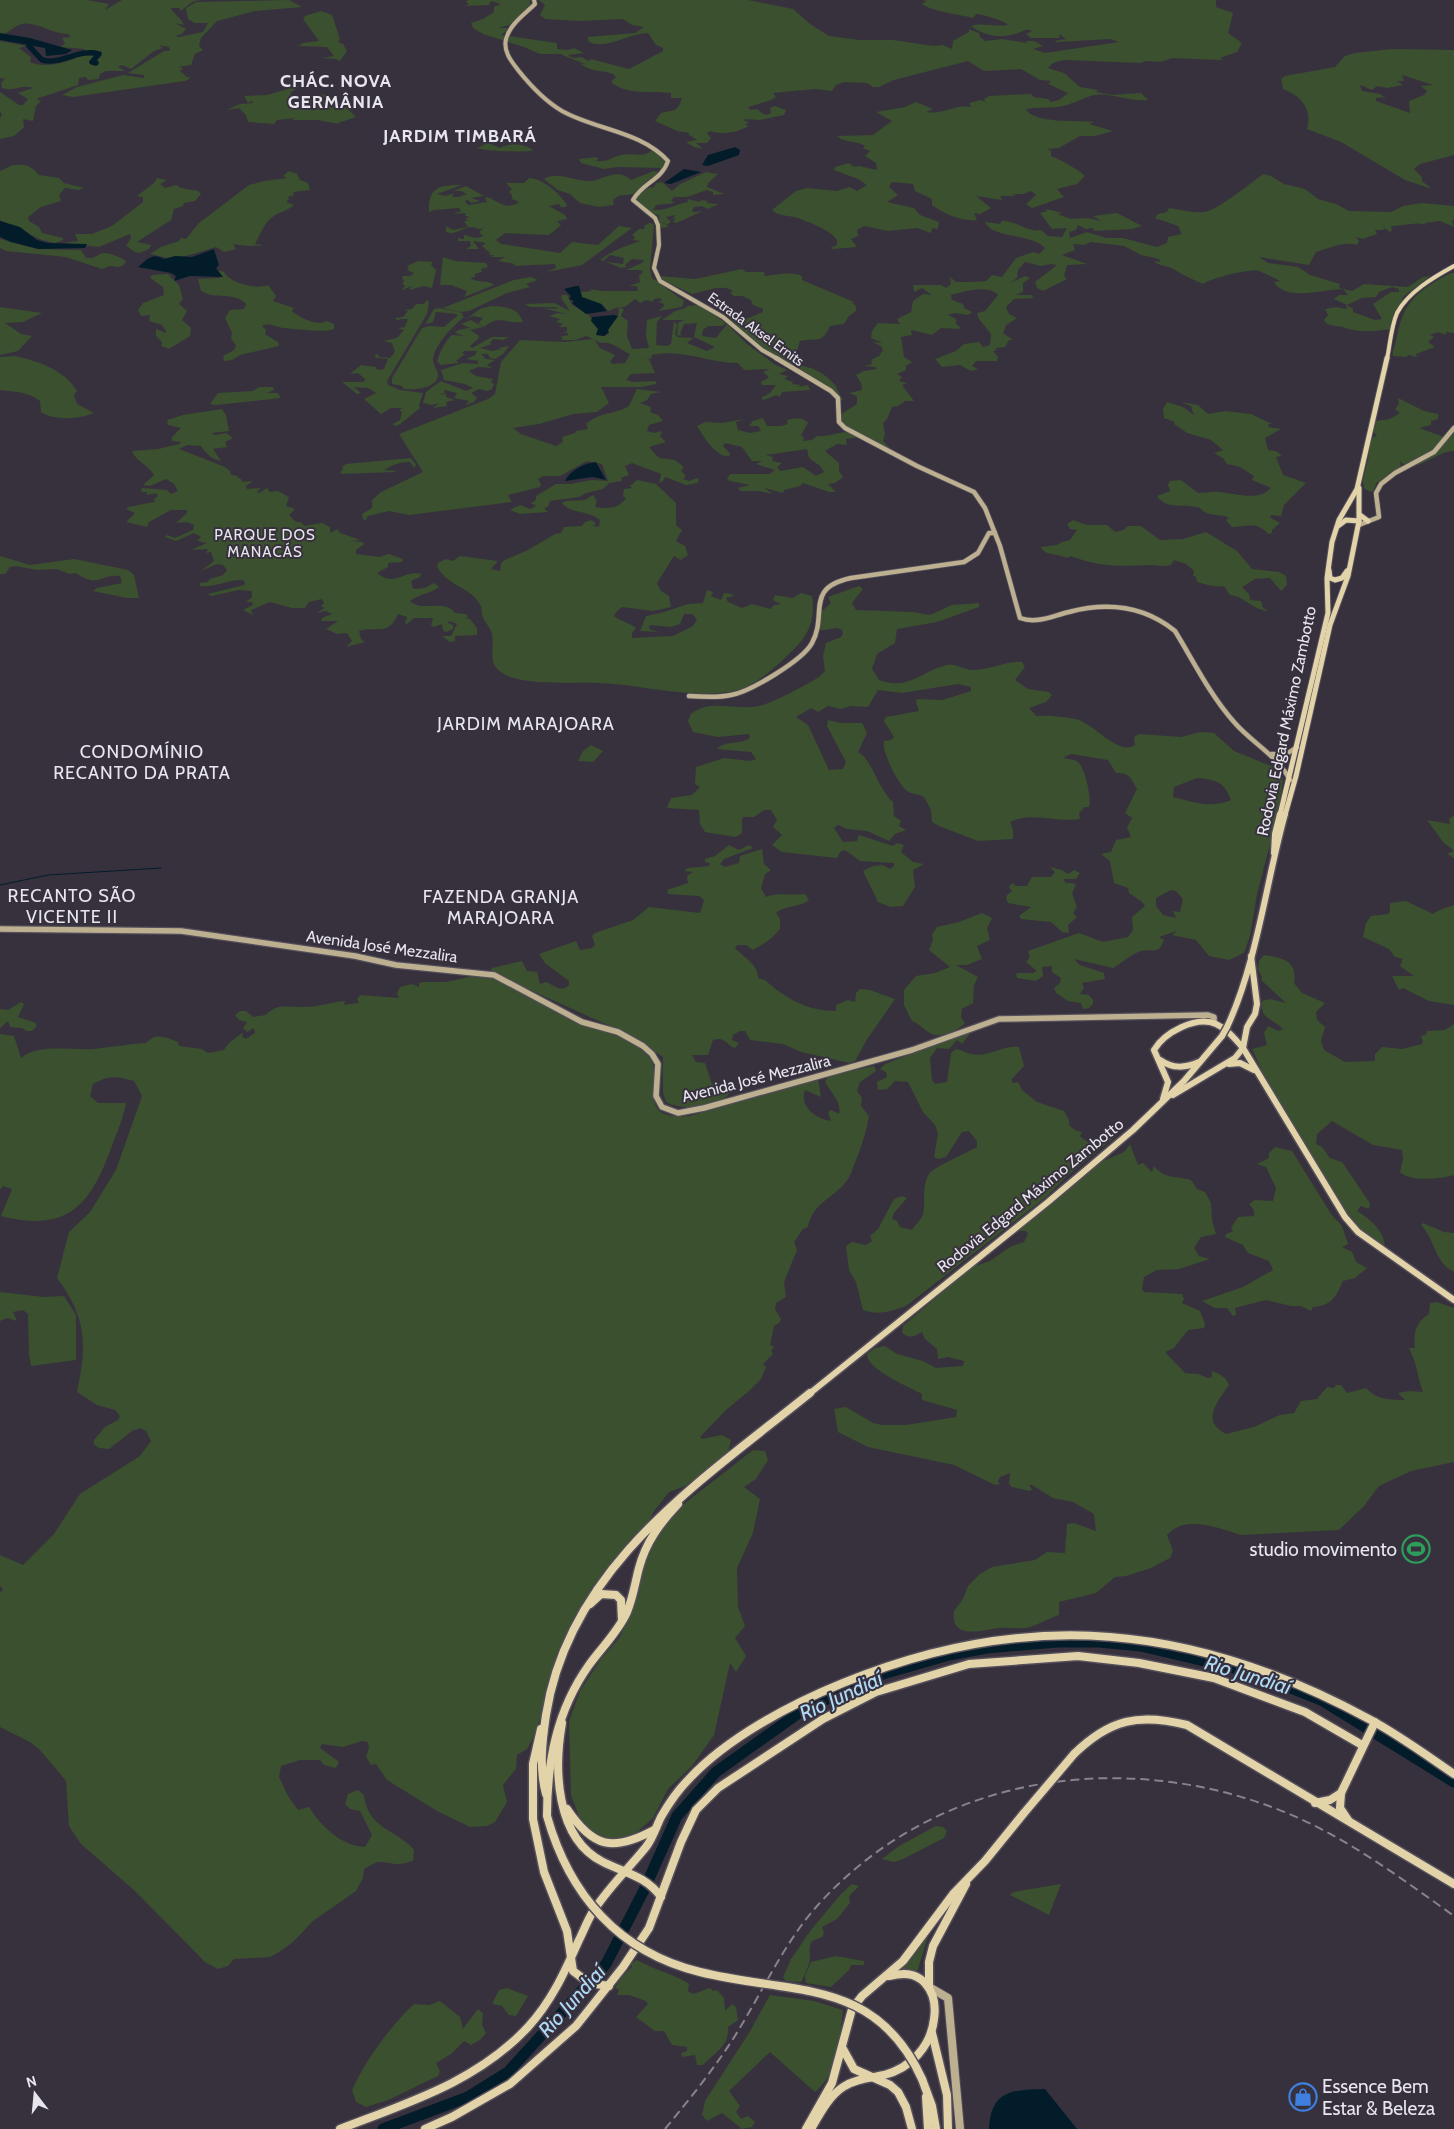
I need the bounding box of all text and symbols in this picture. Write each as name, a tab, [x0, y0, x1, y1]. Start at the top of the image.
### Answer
district label: CHÁC. NOVA GERMÂNIA	[280, 70, 392, 113]
district label: JARDIM TIMBARÁ	[382, 125, 537, 147]
street label: Estrada Aksel Ernits	[704, 288, 808, 370]
district label: PARQUE DOS MANACÁS	[214, 526, 316, 561]
street label: Rodovia Edgard Máximo Zambotto	[1253, 604, 1320, 838]
district label: JARDIM MARAJOARA	[436, 713, 615, 735]
district label: CONDOMÍNIO RECANTO DA PRATA	[53, 741, 231, 784]
district label: RECANTO SÃO VICENTE II	[8, 885, 136, 928]
district label: FAZENDA GRANJA MARAJOARA	[423, 886, 579, 929]
street label: Avenida José Mezzalira	[305, 926, 459, 967]
street label: Avenida José Mezzalira	[680, 1051, 833, 1106]
street label: Rodovia Edgard Máximo Zambotto	[933, 1114, 1127, 1276]
sports icon: studio movimento	[1401, 1534, 1431, 1564]
place label: studio movimento	[1250, 1538, 1397, 1561]
water label: Rio Jundiaí	[1202, 1650, 1296, 1700]
water label: Rio Jundiaí	[795, 1665, 888, 1726]
water label: Rio Jundiaí	[533, 1958, 612, 2042]
north arrow	[10, 2069, 60, 2119]
text: N	[24, 2071, 39, 2092]
place label: Essence Bem Estar & Beleza	[1322, 2075, 1435, 2120]
shop icon: Essence Bem Estar & Beleza	[1288, 2082, 1318, 2112]

